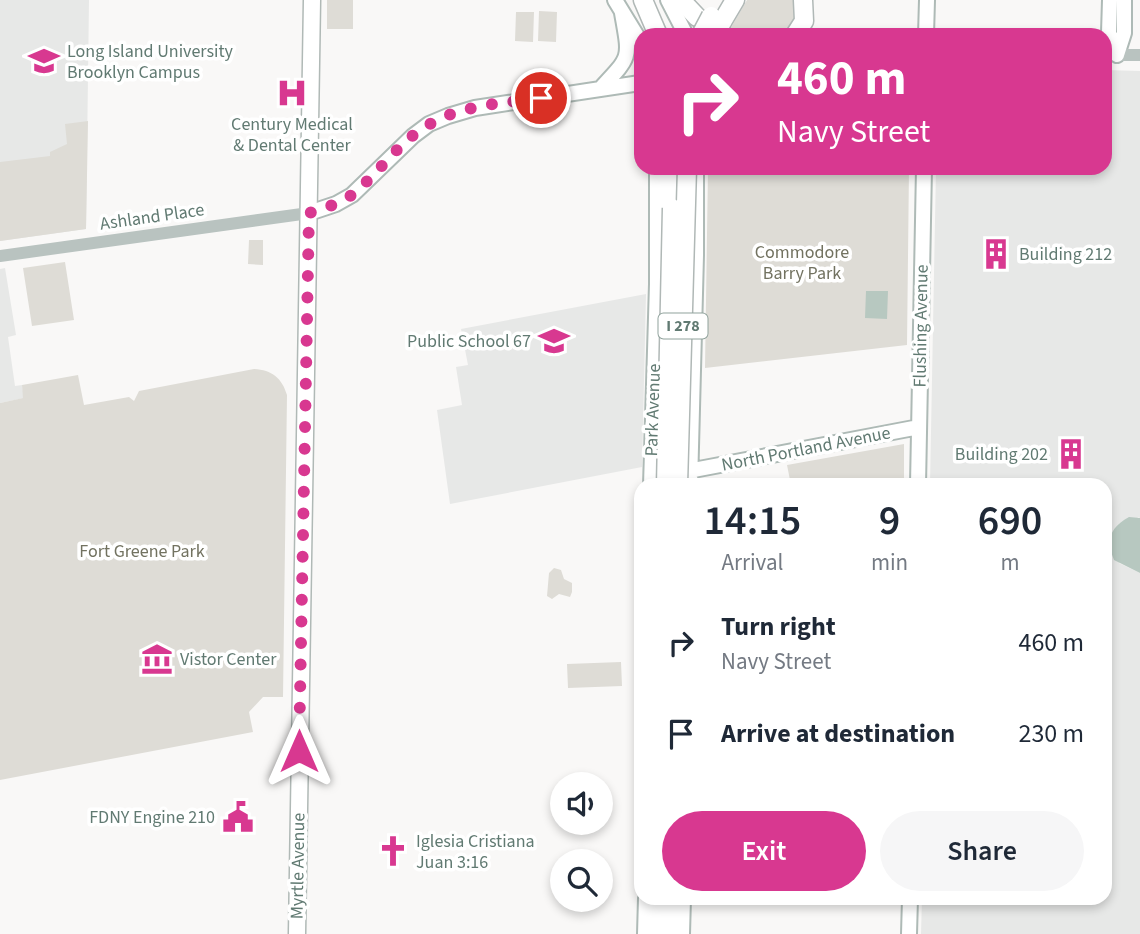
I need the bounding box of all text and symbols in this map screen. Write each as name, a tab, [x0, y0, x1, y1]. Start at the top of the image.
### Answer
place label: Long Island University Brooklyn Campus	[67, 39, 234, 85]
school or university icon: Long Island University Brooklyn Campus	[27, 44, 61, 78]
text: 460 m	[777, 44, 906, 114]
icon: right	[662, 56, 753, 147]
pin	[511, 68, 571, 128]
hospital icon: Century Medical & Dental Center	[275, 76, 309, 110]
icon: arrive	[522, 79, 560, 117]
text: Navy Street	[777, 109, 930, 155]
place label: Century Medical & Dental Center	[231, 112, 353, 158]
street label: Ashland Place	[98, 197, 206, 237]
building icon: Building 212	[979, 237, 1013, 271]
park label: Commodore Barry Park	[755, 240, 849, 286]
place label: Building 212	[1019, 242, 1112, 267]
street label: Flushing Avenue	[907, 264, 935, 388]
road number: I 278	[658, 314, 708, 338]
school or university icon: Public School 67	[537, 324, 571, 358]
place label: Public School 67	[407, 329, 531, 354]
street label: Park Avenue	[639, 363, 667, 457]
street label: North Portland Avenue	[719, 420, 893, 478]
building icon: Building 202	[1054, 437, 1088, 471]
place label: Building 202	[955, 442, 1048, 467]
text: 14:15	[704, 491, 801, 551]
text: 9	[879, 491, 900, 551]
text: 690	[978, 491, 1042, 551]
park label: Fort Greene Park	[79, 539, 205, 564]
text: Arrival	[722, 546, 783, 579]
text: min	[871, 546, 908, 579]
text: m	[1001, 546, 1020, 579]
text: Turn right	[721, 608, 836, 645]
icon: right	[662, 624, 700, 662]
text: 460 m	[1018, 624, 1084, 661]
museum icon: Vistor Center	[140, 642, 174, 676]
text: Navy Street	[721, 645, 831, 678]
place label: Vistor Center	[180, 647, 277, 672]
position arrow	[262, 714, 336, 788]
icon: arrive	[662, 715, 700, 753]
text: Arrive at destination	[721, 715, 955, 752]
text: 230 m	[1018, 715, 1084, 752]
map controls	[550, 772, 613, 912]
button: sound	[550, 772, 613, 835]
public building icon: FDNY Engine 210	[221, 800, 255, 834]
place label: FDNY Engine 210	[89, 805, 215, 830]
button: Exit	[662, 811, 866, 891]
button: Share	[880, 811, 1084, 891]
street label: Myrtle Avenue	[285, 813, 311, 919]
place label: Iglesia Cristiana Juan 3:16	[416, 829, 535, 875]
church icon: Iglesia Cristiana Juan 3:16	[376, 834, 410, 868]
button: search	[550, 849, 613, 912]

